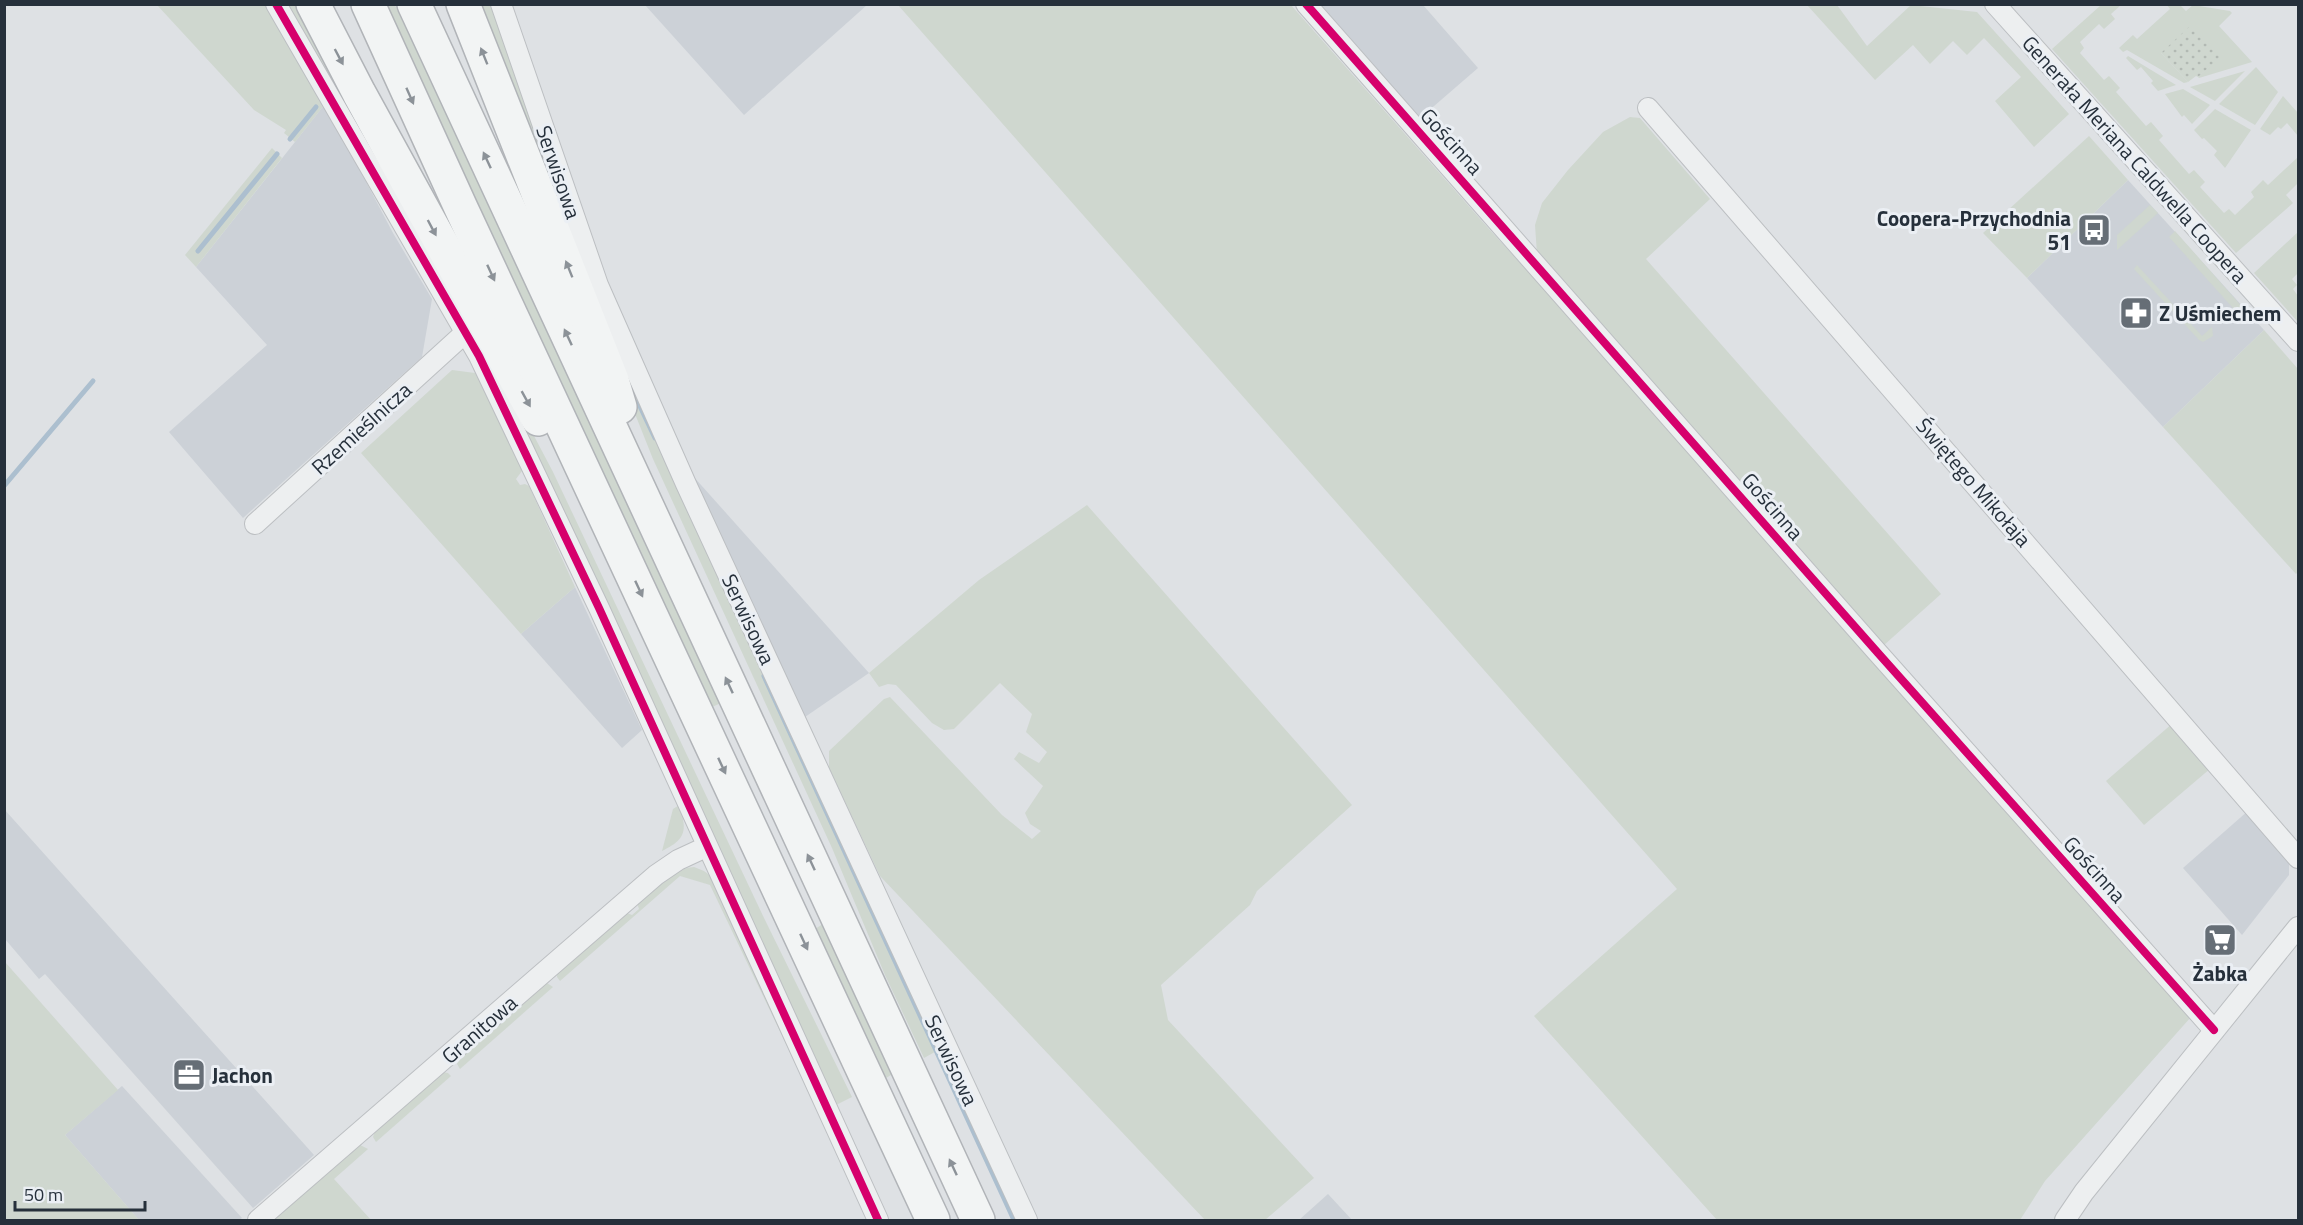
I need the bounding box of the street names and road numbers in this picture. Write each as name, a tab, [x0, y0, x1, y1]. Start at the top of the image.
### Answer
street label: Generała Meriana Caldwella Coopera	[2015, 28, 2256, 290]
street label: Gościnna	[1413, 100, 1491, 182]
street label: Serwisowa	[528, 121, 590, 224]
street label: Rzemieślnicza	[304, 374, 419, 482]
street label: Świętego Mikołaja	[1909, 410, 2040, 554]
street label: Gościnna	[1734, 465, 1812, 547]
street label: Serwisowa	[714, 568, 784, 670]
street label: Gościnna	[2056, 828, 2134, 910]
street label: Granitowa	[434, 987, 524, 1071]
street label: Serwisowa	[917, 1009, 987, 1111]

